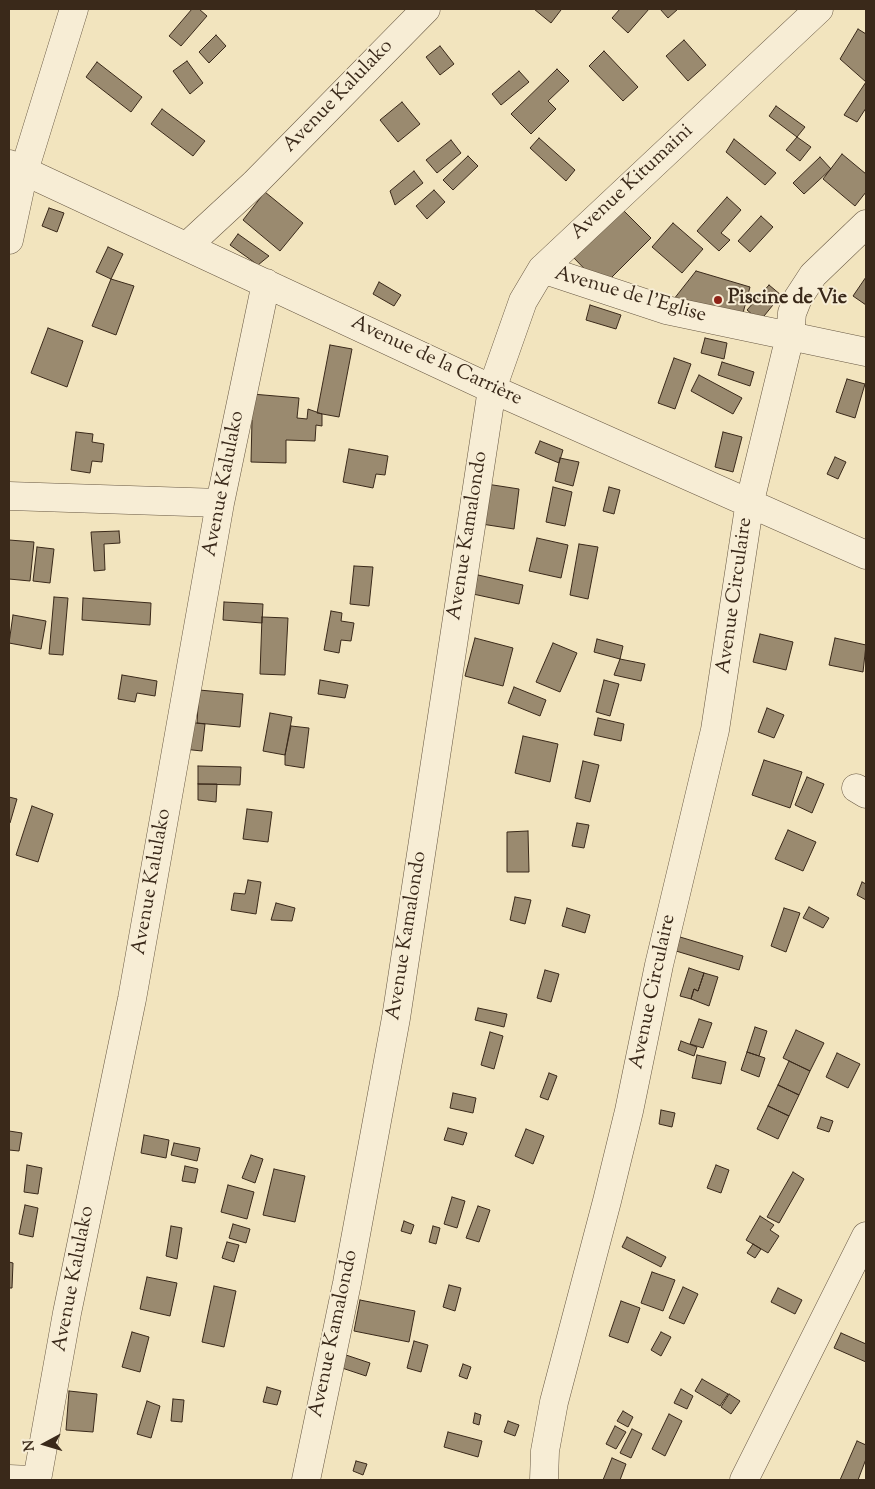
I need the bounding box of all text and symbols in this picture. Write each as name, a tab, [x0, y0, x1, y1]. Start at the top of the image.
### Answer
street label: Avenue Kalulako	[279, 35, 399, 159]
street label: Avenue Kitumaini	[567, 120, 699, 246]
street label: Avenue de l'Eglise	[551, 263, 709, 329]
place label: Piscine de Vie	[728, 288, 847, 312]
marker: Piscine de Vie	[712, 294, 724, 306]
street label: Avenue de la Carrière	[346, 312, 526, 412]
street label: Avenue Kalulako	[199, 409, 251, 559]
street label: Avenue Kamalondo	[444, 450, 494, 622]
street label: Avenue Circulaire	[713, 516, 759, 676]
street label: Avenue Kalulako	[128, 807, 178, 957]
street label: Avenue Kamalondo	[383, 850, 433, 1022]
street label: Avenue Circulaire	[626, 912, 682, 1072]
street label: Avenue Kalulako	[49, 1204, 101, 1354]
street label: Avenue Kamalondo	[306, 1248, 364, 1420]
north arrow	[20, 1419, 70, 1469]
text: N	[20, 1439, 41, 1452]

